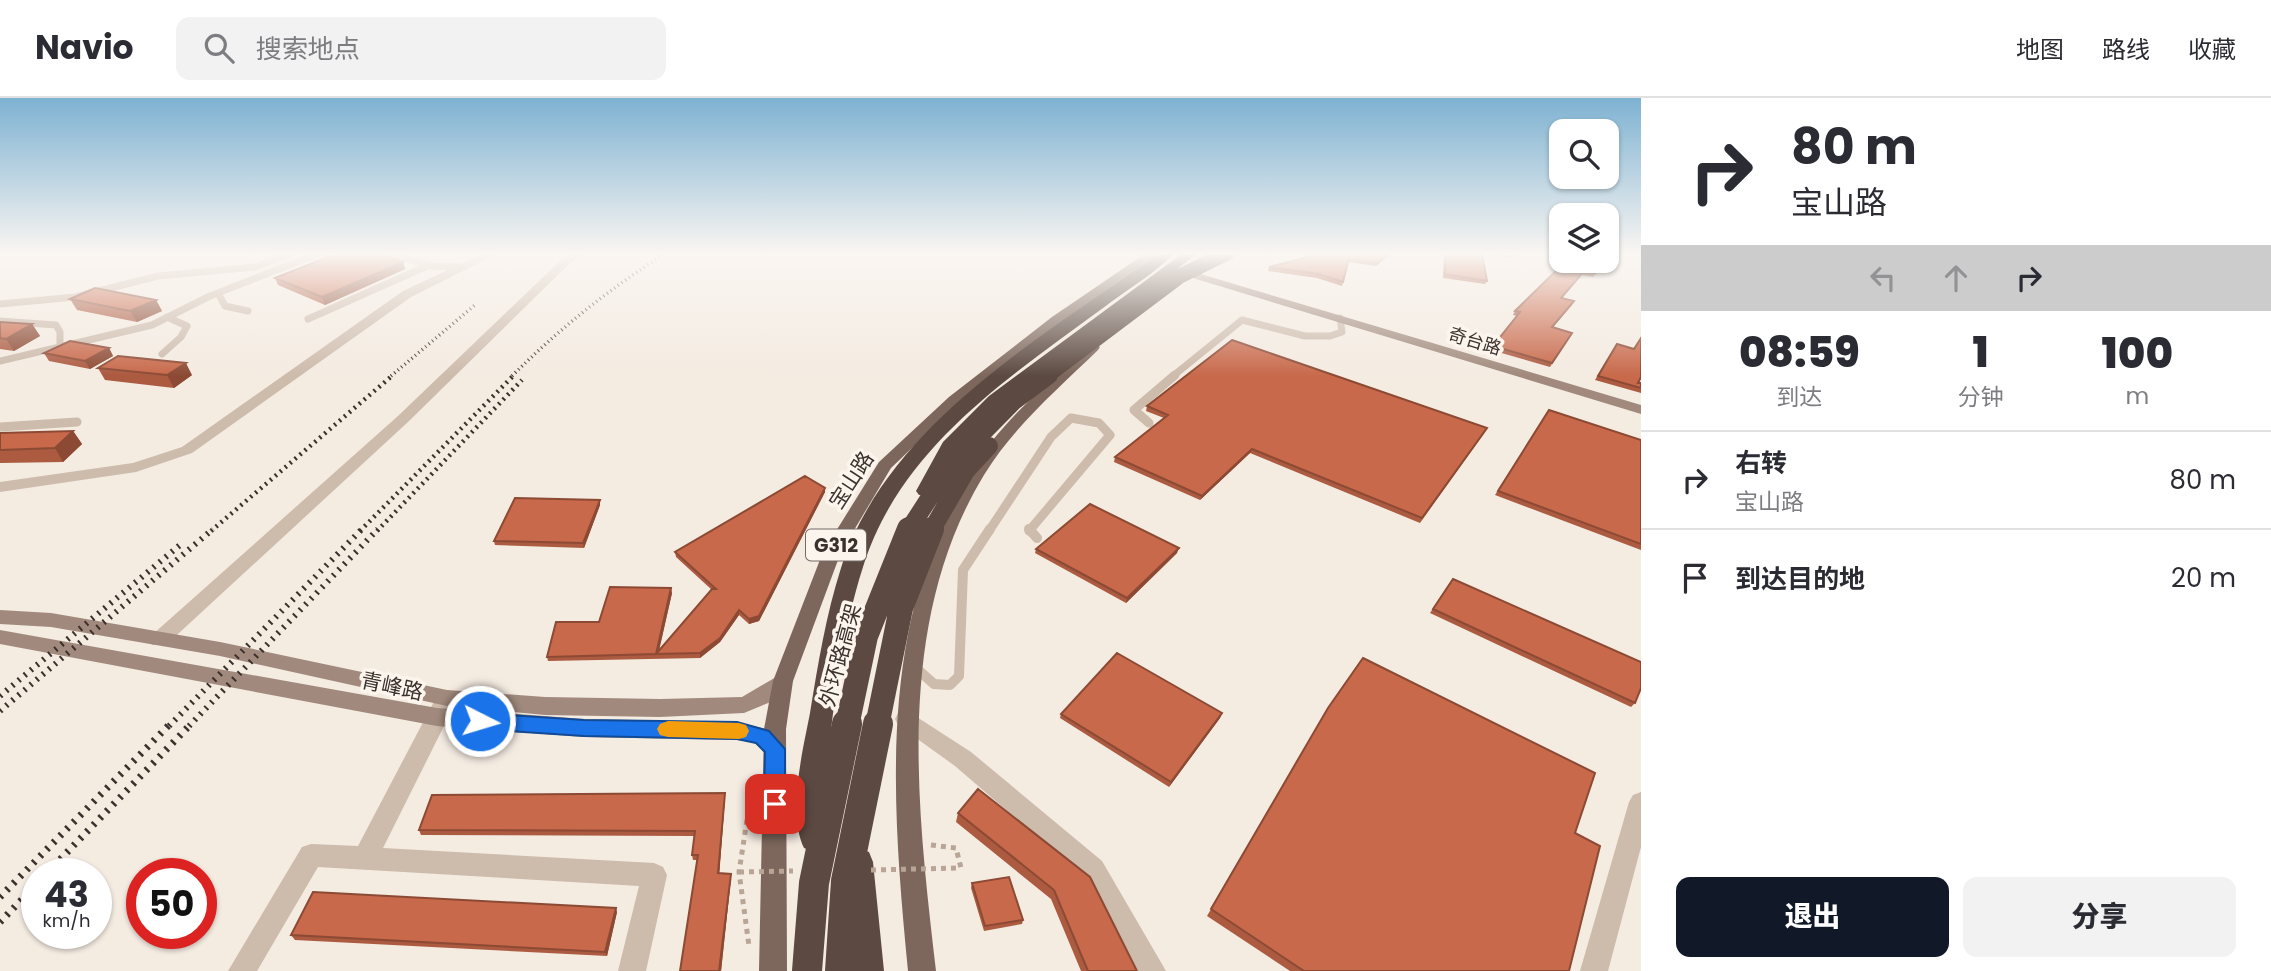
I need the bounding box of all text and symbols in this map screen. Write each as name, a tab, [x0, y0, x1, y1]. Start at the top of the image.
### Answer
search box	[176, 17, 666, 80]
text: Navio	[35, 24, 134, 71]
icon: search	[200, 29, 238, 67]
text: 搜索地点	[256, 31, 360, 67]
text: 地图	[2016, 33, 2064, 66]
text: 路线	[2102, 33, 2150, 66]
text: 收藏	[2188, 33, 2236, 66]
text: 80 m	[1791, 113, 1917, 181]
map controls	[1549, 119, 1619, 273]
button: search	[1549, 119, 1619, 189]
icon: right	[1676, 126, 1767, 217]
text: 宝山路	[1791, 180, 1887, 225]
button: layers	[1549, 203, 1619, 273]
icon: left	[1864, 259, 1902, 297]
icon: ahead	[1937, 259, 1975, 297]
icon: right	[2010, 259, 2048, 297]
street label: 奇台路	[1446, 321, 1504, 361]
text: 08:59	[1739, 323, 1860, 382]
text: 1	[1972, 323, 1989, 382]
text: 100	[2102, 324, 2173, 383]
text: m	[2125, 380, 2149, 412]
text: 到达	[1776, 381, 1822, 413]
text: 分钟	[1958, 381, 2004, 413]
text: 右转	[1735, 445, 1787, 481]
street label: 宝山路	[822, 446, 880, 514]
icon: right	[1676, 461, 1714, 499]
text: 80 m	[2170, 462, 2236, 498]
text: 宝山路	[1735, 486, 1804, 518]
road number: G312	[806, 530, 866, 560]
icon: arrive	[1676, 559, 1714, 597]
text: 20 m	[2171, 560, 2236, 596]
text: 到达目的地	[1735, 561, 1865, 597]
street label: 外环路高架	[812, 601, 868, 709]
street label: 青峰路	[358, 665, 426, 707]
position arrow	[443, 684, 517, 758]
pin	[745, 774, 805, 834]
icon: arrive	[756, 785, 794, 823]
speed limit sign: 50	[126, 858, 217, 949]
text: 43	[44, 870, 89, 919]
button: 退出	[1676, 877, 1949, 957]
button: 分享	[1963, 877, 2236, 957]
text: km/h	[43, 908, 90, 933]

